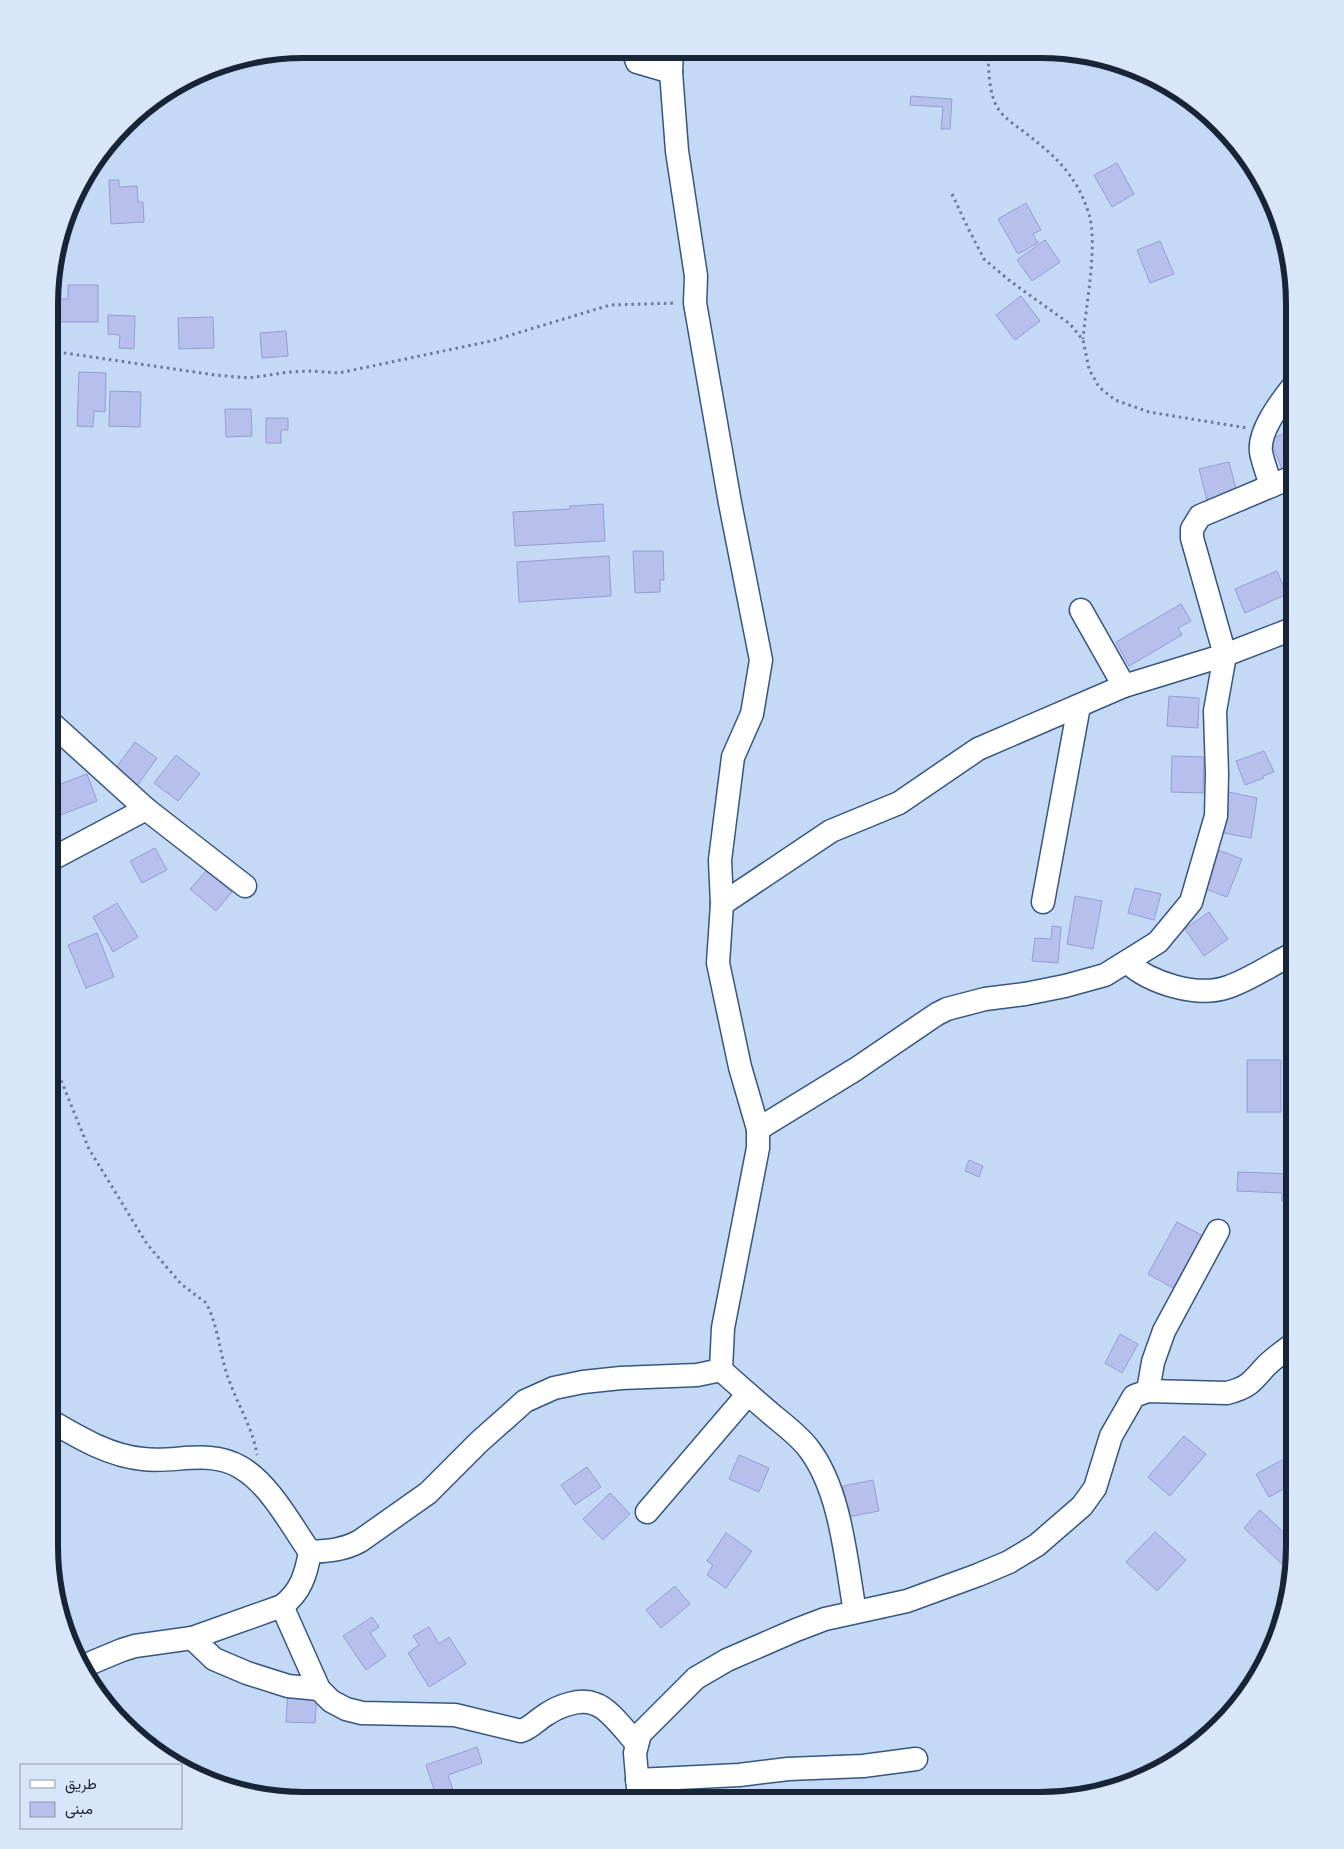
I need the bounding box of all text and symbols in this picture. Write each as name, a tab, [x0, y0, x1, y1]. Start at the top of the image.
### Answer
legend	[20, 1764, 182, 1829]
text: طريق	[65, 1774, 97, 1794]
text: مبنى	[65, 1799, 93, 1819]

